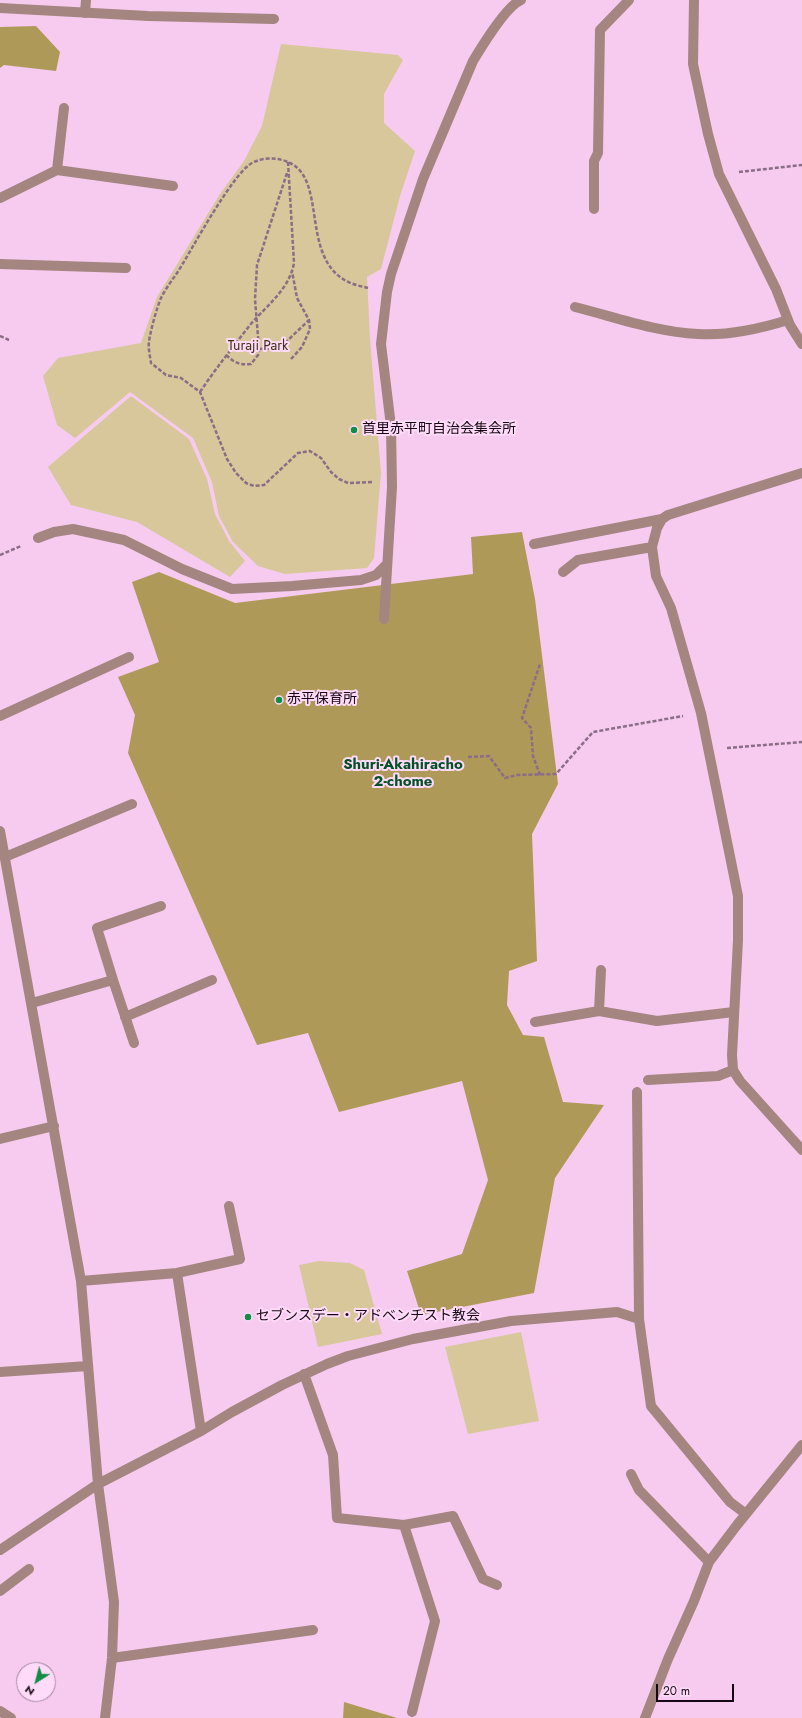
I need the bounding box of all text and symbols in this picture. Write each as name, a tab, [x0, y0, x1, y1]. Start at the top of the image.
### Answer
park label: Turaji Park	[228, 339, 288, 355]
place label: 首里赤平町自治会集会所	[362, 422, 516, 438]
marker: 首里赤平町自治会集会所	[349, 425, 359, 435]
place label: 赤平保育所	[287, 692, 357, 708]
marker: 赤平保育所	[274, 695, 284, 705]
district label: Shuri-Akahiracho 2-chome	[343, 756, 463, 791]
place label: セブンスデー・アドベンチスト教会	[256, 1309, 480, 1325]
marker: セブンスデー・アドベンチスト教会	[243, 1312, 253, 1322]
north arrow	[16, 1662, 56, 1702]
scale bar	[658, 1676, 736, 1702]
text: N	[21, 1682, 38, 1700]
text: 20 m	[663, 1682, 690, 1700]

